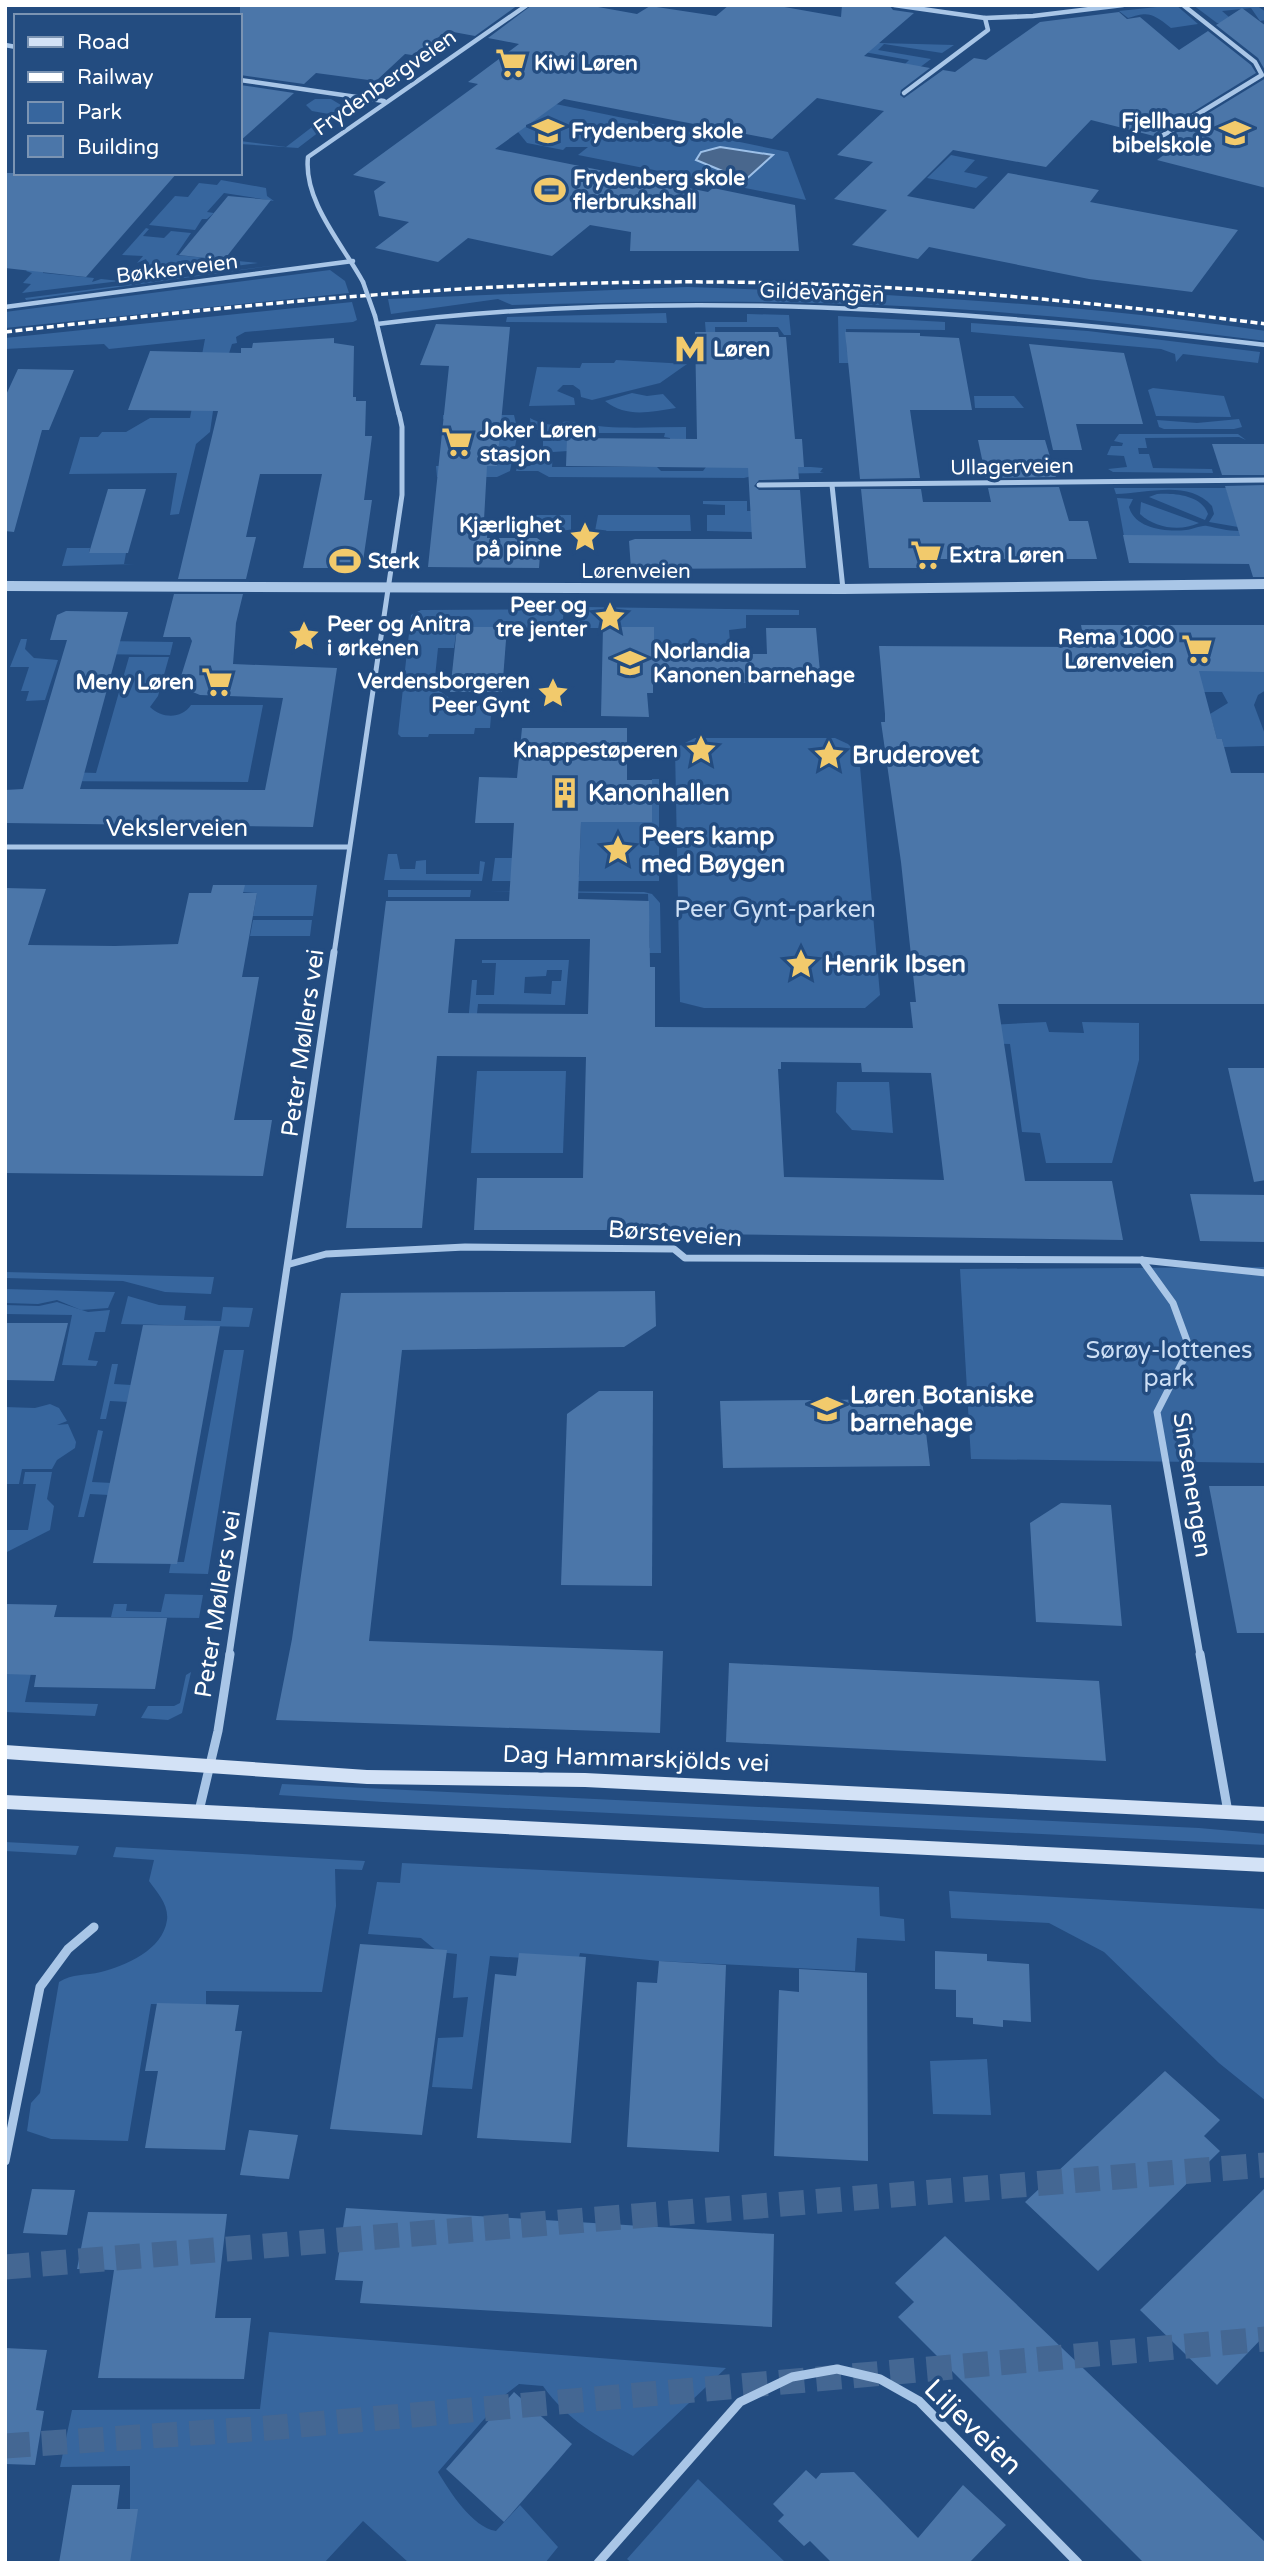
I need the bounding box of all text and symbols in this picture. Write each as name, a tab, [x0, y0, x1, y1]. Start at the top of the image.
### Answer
legend	[14, 14, 242, 175]
street label: Frydenbergveien	[309, 25, 461, 141]
text: Road	[77, 30, 130, 55]
supermarket icon: Kiwi Løren	[494, 46, 528, 80]
place label: Kiwi Løren	[534, 51, 638, 76]
text: Railway	[77, 65, 154, 90]
text: Park	[77, 100, 122, 125]
place label: Fjellhaug bibelskole	[1112, 109, 1212, 158]
school or university icon: Frydenberg skole	[531, 114, 565, 148]
school or university icon: Fjellhaug bibelskole	[1218, 116, 1252, 150]
place label: Frydenberg skole	[571, 119, 743, 144]
text: Building	[77, 135, 159, 160]
place label: Frydenberg skole flerbrukshall	[573, 166, 745, 215]
sports icon: Frydenberg skole flerbrukshall	[533, 173, 567, 207]
street label: Bøkkerveien	[115, 249, 239, 289]
street label: Gildevangen	[759, 278, 885, 308]
metro station icon: Løren	[673, 332, 707, 366]
place label: Løren	[713, 337, 770, 362]
place label: Joker Løren stasjon	[479, 418, 596, 467]
supermarket icon: Joker Løren stasjon	[440, 425, 474, 459]
street label: Ullagerveien	[950, 453, 1074, 481]
place label: Kjærlighet på pinne	[459, 513, 562, 562]
place icon: Kjærlighet på pinne	[568, 520, 602, 554]
supermarket icon: Extra Løren	[909, 538, 943, 572]
place label: Extra Løren	[949, 543, 1064, 568]
sports icon: Sterk	[328, 544, 362, 578]
place label: Sterk	[368, 549, 420, 574]
street label: Lørenveien	[581, 559, 691, 584]
place label: Peer og tre jenter	[496, 593, 588, 642]
place icon: Peer og tre jenter	[593, 600, 627, 634]
place label: Peer og Anitra i ørkenen	[327, 612, 471, 661]
place icon: Peer og Anitra i ørkenen	[287, 619, 321, 653]
place label: Rema 1000 Lørenveien	[1058, 625, 1174, 674]
supermarket icon: Rema 1000 Lørenveien	[1180, 632, 1214, 666]
place label: Norlandia Kanonen barnehage	[653, 639, 855, 688]
school or university icon: Norlandia Kanonen barnehage	[613, 646, 647, 680]
supermarket icon: Meny Løren	[200, 665, 234, 699]
place label: Verdensborgeren Peer Gynt	[358, 669, 530, 718]
place label: Meny Løren	[76, 670, 194, 695]
place icon: Verdensborgeren Peer Gynt	[536, 676, 570, 710]
place icon: Knappestøperen	[684, 733, 718, 767]
place label: Knappestøperen	[513, 738, 678, 763]
place icon: Bruderovet	[812, 738, 846, 772]
place label: Bruderovet	[852, 741, 980, 770]
building icon: Kanonhallen	[548, 776, 582, 810]
place label: Kanonhallen	[588, 779, 730, 808]
street label: Vekslerveien	[106, 814, 248, 843]
place label: Peers kamp med Bøygen	[641, 822, 785, 879]
place icon: Peers kamp med Bøygen	[601, 833, 635, 867]
park label: Peer Gynt-parken	[674, 895, 876, 924]
street label: Peter Møllers vei	[275, 947, 331, 1139]
place icon: Henrik Ibsen	[784, 947, 818, 981]
place label: Henrik Ibsen	[824, 950, 966, 979]
street label: Børsteveien	[607, 1215, 743, 1253]
park label: Sørøy-lottenes park	[1085, 1336, 1253, 1393]
place label: Løren Botaniske barnehage	[850, 1381, 1034, 1438]
school or university icon: Løren Botaniske barnehage	[810, 1392, 844, 1426]
street label: Sinsenengen	[1166, 1410, 1218, 1560]
street label: Peter Møllers vei	[189, 1508, 247, 1700]
street label: Dag Hammarskjölds vei	[502, 1740, 770, 1778]
street label: Liljeveien	[917, 2372, 1029, 2482]

